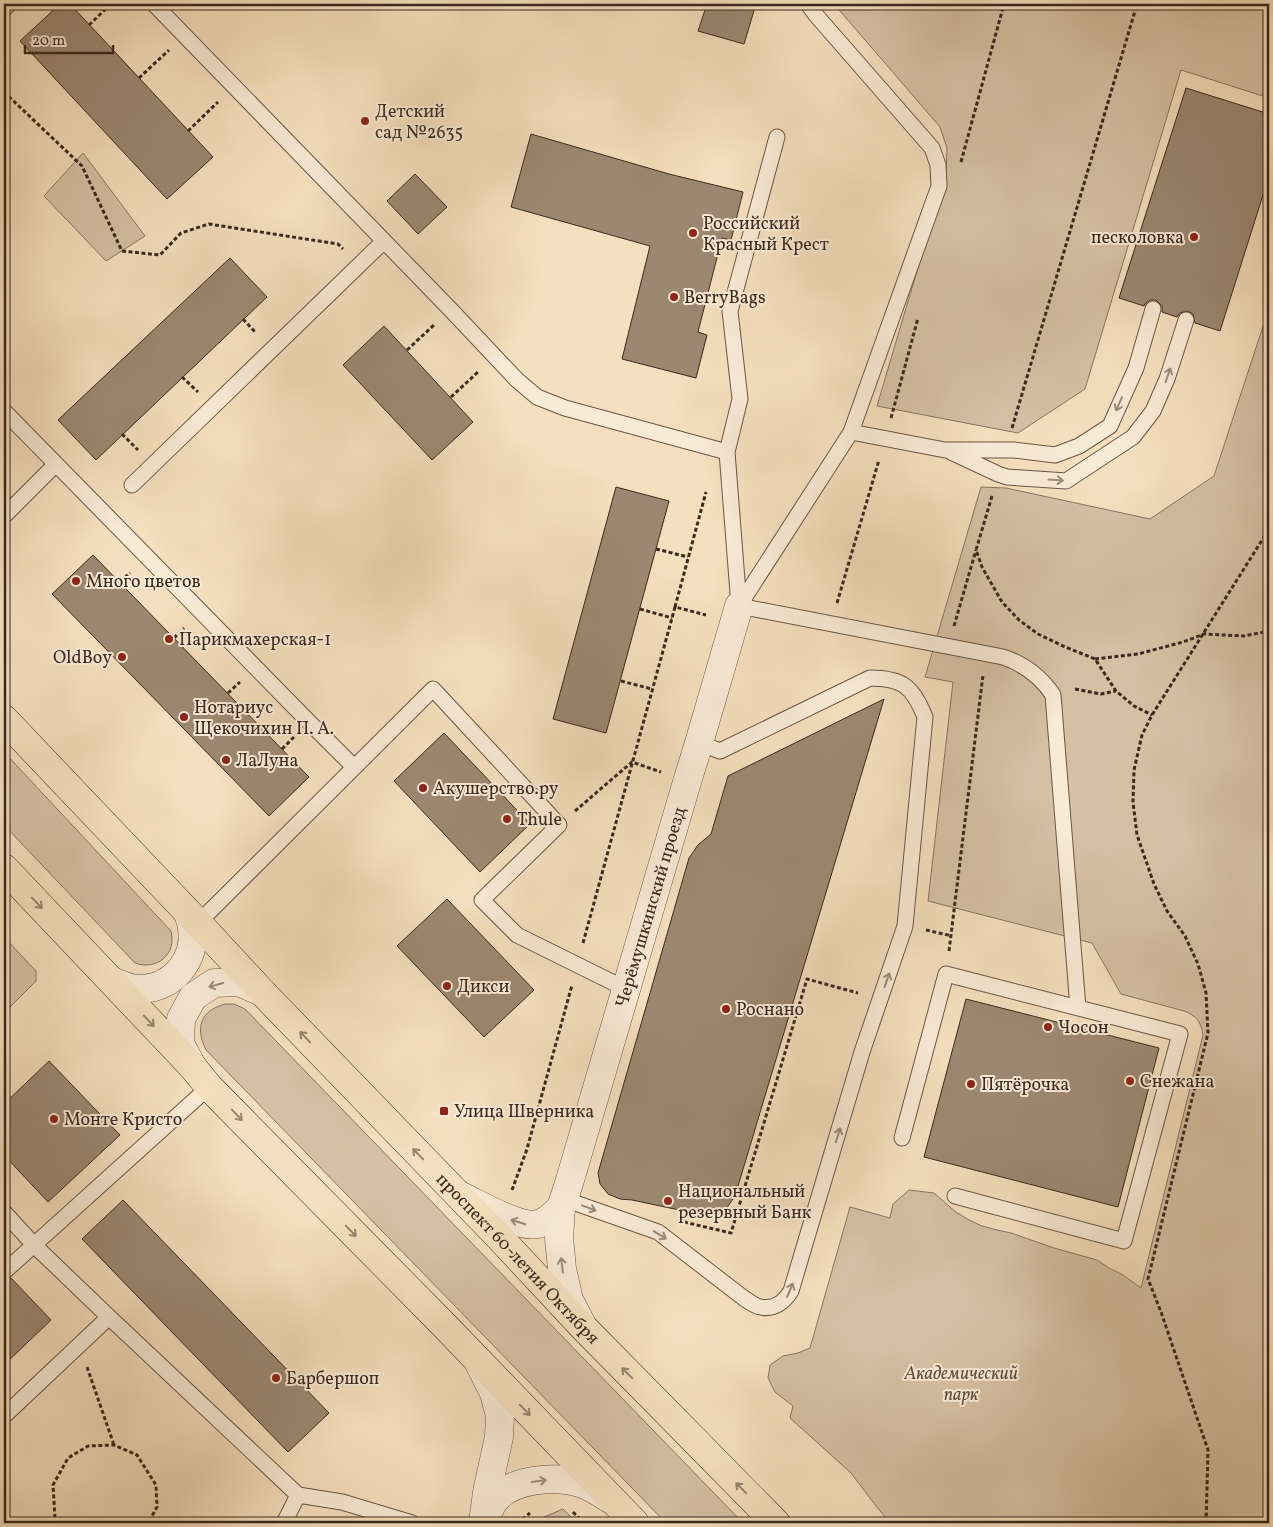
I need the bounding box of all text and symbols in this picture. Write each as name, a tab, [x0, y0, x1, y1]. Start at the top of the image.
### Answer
scale bar	[25, 22, 112, 54]
text: 20 m	[32, 31, 65, 52]
place label: Детский сад №2635	[375, 100, 463, 146]
marker: Детский сад №2635	[359, 115, 371, 127]
place label: Российский Красный Крест	[703, 212, 829, 258]
place label: песколовка	[1091, 226, 1184, 251]
marker: Российский Красный Крест	[687, 227, 699, 239]
marker: песколовка	[1188, 231, 1200, 243]
place label: BerryBags	[684, 286, 766, 311]
marker: BerryBags	[668, 291, 680, 303]
one-way arrow	[1164, 368, 1173, 383]
one-way arrow	[1114, 396, 1124, 411]
one-way arrow	[1048, 476, 1064, 485]
place label: Много цветов	[86, 570, 201, 595]
marker: Много цветов	[70, 575, 82, 587]
place label: Парикмахерская-1	[179, 628, 331, 653]
marker: Парикмахерская-1	[163, 633, 175, 645]
place label: OldBoy	[53, 646, 112, 671]
marker: OldBoy	[116, 651, 128, 663]
place label: Нотариус Щекочихин П. А.	[194, 696, 334, 742]
marker: Нотариус Щекочихин П. А.	[178, 711, 190, 723]
place label: ЛаЛуна	[236, 749, 298, 774]
marker: ЛаЛуна	[220, 754, 232, 766]
place label: Акушерство.ру	[433, 777, 559, 802]
marker: Акушерство.ру	[417, 782, 429, 794]
street label: Черёмушкинский проезд	[610, 804, 693, 1011]
place label: Thule	[517, 808, 562, 833]
marker: Thule	[501, 813, 513, 825]
one-way arrow	[31, 896, 43, 909]
one-way arrow	[883, 973, 892, 988]
place label: Дикси	[457, 975, 509, 1000]
marker: Дикси	[441, 980, 453, 992]
one-way arrow	[208, 981, 224, 990]
place label: Роснано	[736, 998, 804, 1023]
marker: Роснано	[720, 1003, 732, 1015]
one-way arrow	[143, 1014, 155, 1027]
place label: Чосон	[1058, 1016, 1109, 1041]
marker: Чосон	[1042, 1021, 1054, 1033]
one-way arrow	[299, 1031, 311, 1044]
place label: Снежана	[1140, 1070, 1214, 1095]
place label: Пятёрочка	[981, 1073, 1069, 1098]
marker: Снежана	[1124, 1075, 1136, 1087]
marker: Пятёрочка	[965, 1078, 977, 1090]
place label: Улица Шверника	[454, 1100, 594, 1125]
marker: Улица Шверника	[438, 1105, 450, 1117]
place label: Монте Кристо	[64, 1108, 182, 1133]
one-way arrow	[231, 1109, 243, 1121]
marker: Монте Кристо	[48, 1113, 60, 1125]
one-way arrow	[833, 1127, 843, 1143]
one-way arrow	[412, 1148, 424, 1161]
street label: проспект 60-летия Октября	[430, 1168, 604, 1351]
place label: Национальный резервный Банк	[678, 1180, 812, 1226]
marker: Национальный резервный Банк	[662, 1195, 674, 1207]
one-way arrow	[581, 1204, 596, 1213]
one-way arrow	[510, 1216, 526, 1226]
one-way arrow	[345, 1224, 357, 1237]
one-way arrow	[652, 1230, 666, 1240]
one-way arrow	[557, 1258, 567, 1274]
one-way arrow	[785, 1283, 795, 1298]
park label: Академический парк	[903, 1362, 1018, 1408]
place label: Барбершоп	[286, 1367, 379, 1392]
one-way arrow	[622, 1367, 634, 1379]
marker: Барбершоп	[270, 1372, 282, 1384]
one-way arrow	[519, 1403, 531, 1416]
one-way arrow	[530, 1476, 546, 1486]
one-way arrow	[736, 1483, 748, 1495]

